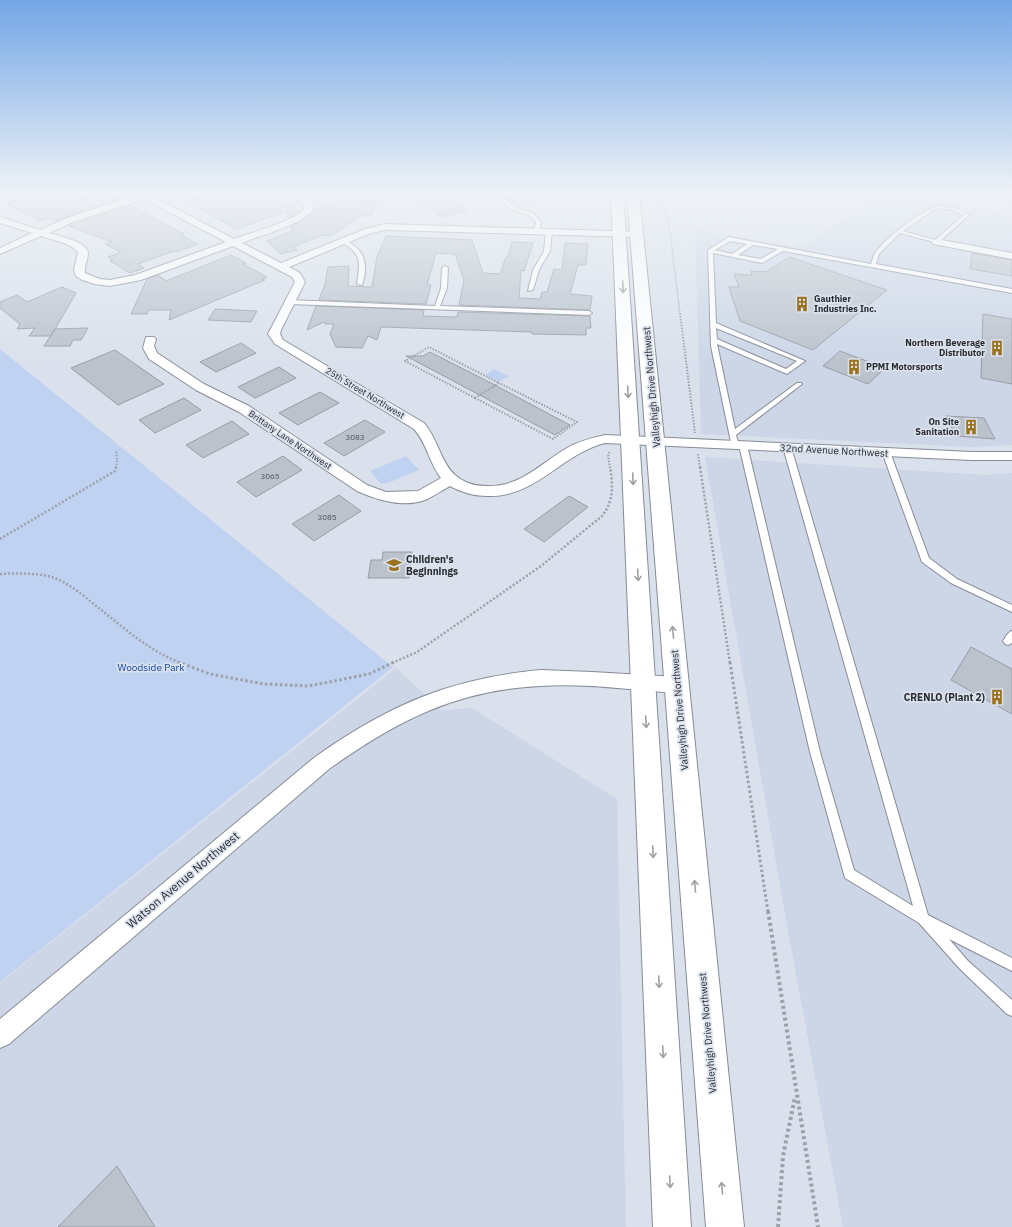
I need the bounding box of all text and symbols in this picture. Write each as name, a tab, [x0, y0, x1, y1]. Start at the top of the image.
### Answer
one-way arrow	[619, 280, 626, 293]
place label: Gauthier Industries Inc.	[814, 293, 877, 314]
building icon: Gauthier Industries Inc.	[793, 295, 811, 313]
street label: Valleyhigh Drive Northwest	[640, 326, 663, 448]
place label: Northern Beverage Distributor	[905, 337, 985, 358]
building icon: Northern Beverage Distributor	[988, 339, 1006, 357]
building icon: PPMI Motorsports	[845, 358, 863, 376]
place label: PPMI Motorsports	[866, 361, 943, 372]
street label: 25th Street Northwest	[324, 365, 407, 421]
one-way arrow	[625, 385, 632, 398]
street label: Brittany Lane Northwest	[247, 408, 334, 472]
place label: On Site Sanitation	[915, 416, 959, 437]
building icon: On Site Sanitation	[962, 418, 980, 436]
house number: 3083	[345, 432, 365, 442]
street label: 32nd Avenue Northwest	[779, 441, 889, 460]
house number: 3065	[260, 471, 280, 481]
one-way arrow	[629, 472, 636, 485]
house number: 3085	[317, 512, 337, 522]
place label: Children's Beginnings	[406, 553, 458, 578]
school or university icon: Children's Beginnings	[385, 556, 403, 574]
one-way arrow	[634, 568, 641, 581]
one-way arrow	[669, 626, 676, 639]
street label: Valleyhigh Drive Northwest	[668, 649, 691, 771]
park label: Woodside Park	[117, 661, 185, 674]
building icon: CRENLO (Plant 2)	[988, 688, 1006, 706]
place label: CRENLO (Plant 2)	[904, 691, 986, 704]
one-way arrow	[643, 715, 650, 728]
street label: Watson Avenue Northwest	[123, 828, 242, 931]
one-way arrow	[649, 845, 656, 858]
one-way arrow	[691, 880, 698, 893]
street label: Valleyhigh Drive Northwest	[696, 972, 719, 1094]
one-way arrow	[656, 975, 663, 988]
one-way arrow	[659, 1045, 667, 1058]
one-way arrow	[666, 1175, 674, 1188]
one-way arrow	[718, 1182, 725, 1195]

